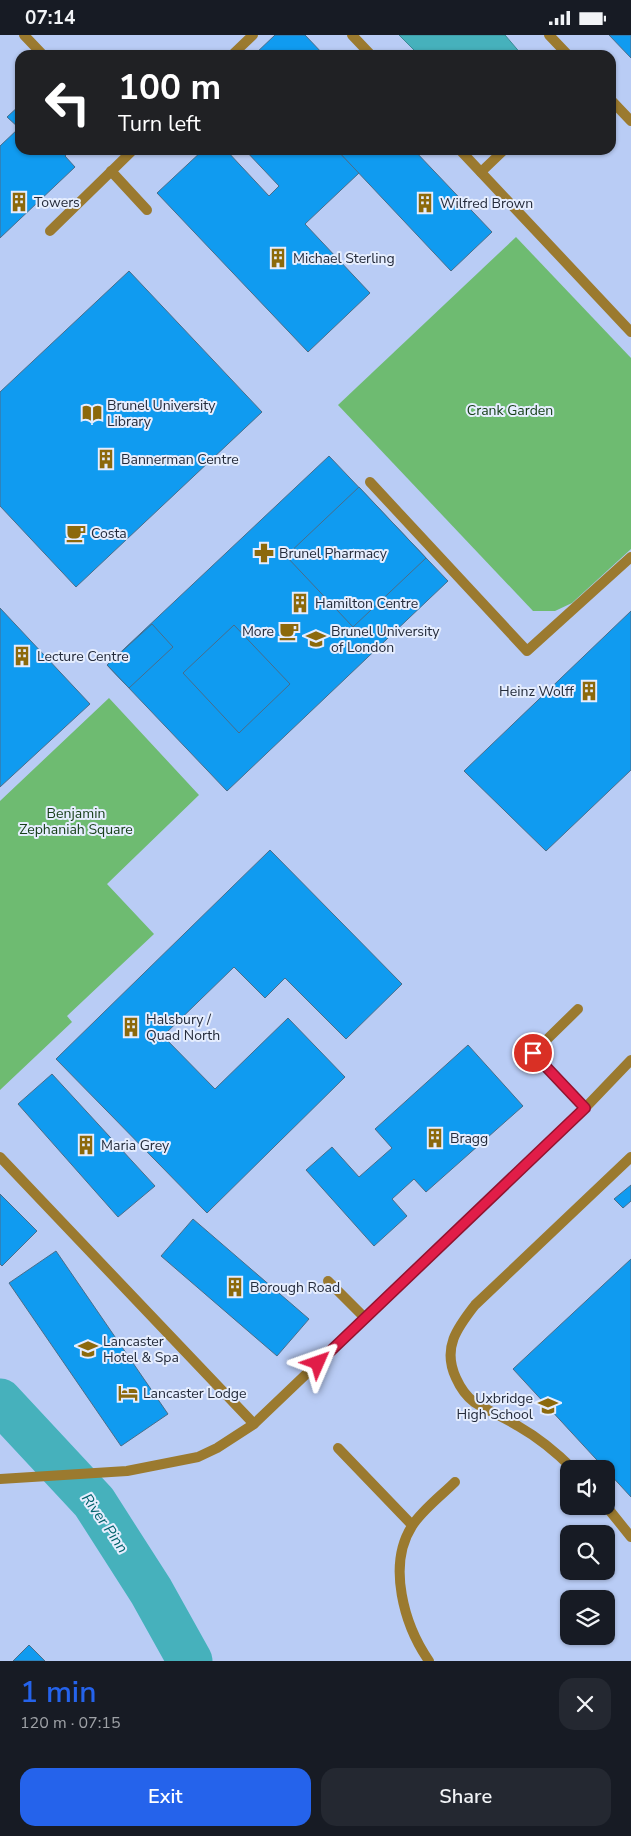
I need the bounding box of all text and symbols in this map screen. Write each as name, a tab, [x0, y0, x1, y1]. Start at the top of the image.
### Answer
text: 07:14	[25, 5, 75, 31]
text: 100 m	[118, 64, 221, 111]
icon: left	[35, 70, 100, 135]
text: Turn left	[118, 109, 201, 139]
building icon: Towers	[8, 191, 30, 213]
building icon: Wilfred Brown	[414, 192, 436, 214]
place label: Towers	[34, 193, 80, 212]
place label: Wilfred Brown	[440, 194, 533, 213]
building icon: Michael Sterling	[267, 247, 289, 269]
place label: Michael Sterling	[293, 249, 395, 268]
place label: Brunel University Library	[107, 396, 216, 431]
park label: Crank Garden	[467, 401, 553, 420]
library icon: Brunel University Library	[81, 402, 103, 424]
building icon: Bannerman Centre	[95, 448, 117, 470]
place label: Bannerman Centre	[121, 450, 239, 469]
cafe icon: Costa	[65, 522, 87, 544]
place label: Costa	[91, 524, 127, 543]
pharmacy icon: Brunel Pharmacy	[253, 542, 275, 564]
place label: Brunel Pharmacy	[279, 544, 388, 563]
building icon: Hamilton Centre	[289, 592, 311, 614]
place label: Hamilton Centre	[315, 594, 418, 613]
cafe icon: More	[278, 620, 300, 642]
place label: More	[242, 622, 274, 641]
place label: Brunel University of London	[331, 622, 440, 657]
school or university icon: Brunel University of London	[305, 628, 327, 650]
building icon: Lecture Centre	[11, 645, 33, 667]
place label: Lecture Centre	[37, 647, 129, 666]
building icon: Heinz Wolff	[578, 680, 600, 702]
place label: Heinz Wolff	[499, 682, 574, 701]
park label: Benjamin Zephaniah Square	[19, 804, 133, 839]
place label: Halsbury / Quad North	[146, 1010, 220, 1045]
building icon: Halsbury / Quad North	[120, 1016, 142, 1038]
pin	[512, 1032, 554, 1074]
icon: arrive	[519, 1039, 547, 1067]
building icon: Bragg	[424, 1127, 446, 1149]
place label: Bragg	[450, 1129, 488, 1148]
building icon: Maria Grey	[75, 1134, 97, 1156]
place label: Maria Grey	[101, 1136, 170, 1155]
building icon: Borough Road	[224, 1276, 246, 1298]
place label: Borough Road	[250, 1278, 340, 1297]
place label: Lancaster Hotel & Spa	[103, 1332, 179, 1367]
position arrow	[291, 1336, 343, 1388]
school or university icon: Lancaster Hotel & Spa	[77, 1338, 99, 1360]
hotel icon: Lancaster Lodge	[117, 1382, 139, 1404]
place label: Lancaster Lodge	[143, 1384, 247, 1403]
place label: Uxbridge High School	[457, 1389, 534, 1424]
school or university icon: Uxbridge High School	[537, 1395, 559, 1417]
map controls	[560, 1460, 615, 1645]
button: sound	[560, 1460, 615, 1515]
water label: River Pinn	[77, 1489, 133, 1557]
button: search	[560, 1525, 615, 1580]
button: layers	[560, 1590, 615, 1645]
text: 1 min	[20, 1672, 96, 1713]
button: close	[559, 1678, 611, 1730]
text: 120 m · 07:15	[20, 1712, 121, 1734]
button: Exit	[20, 1768, 311, 1826]
button: Share	[321, 1768, 611, 1826]

